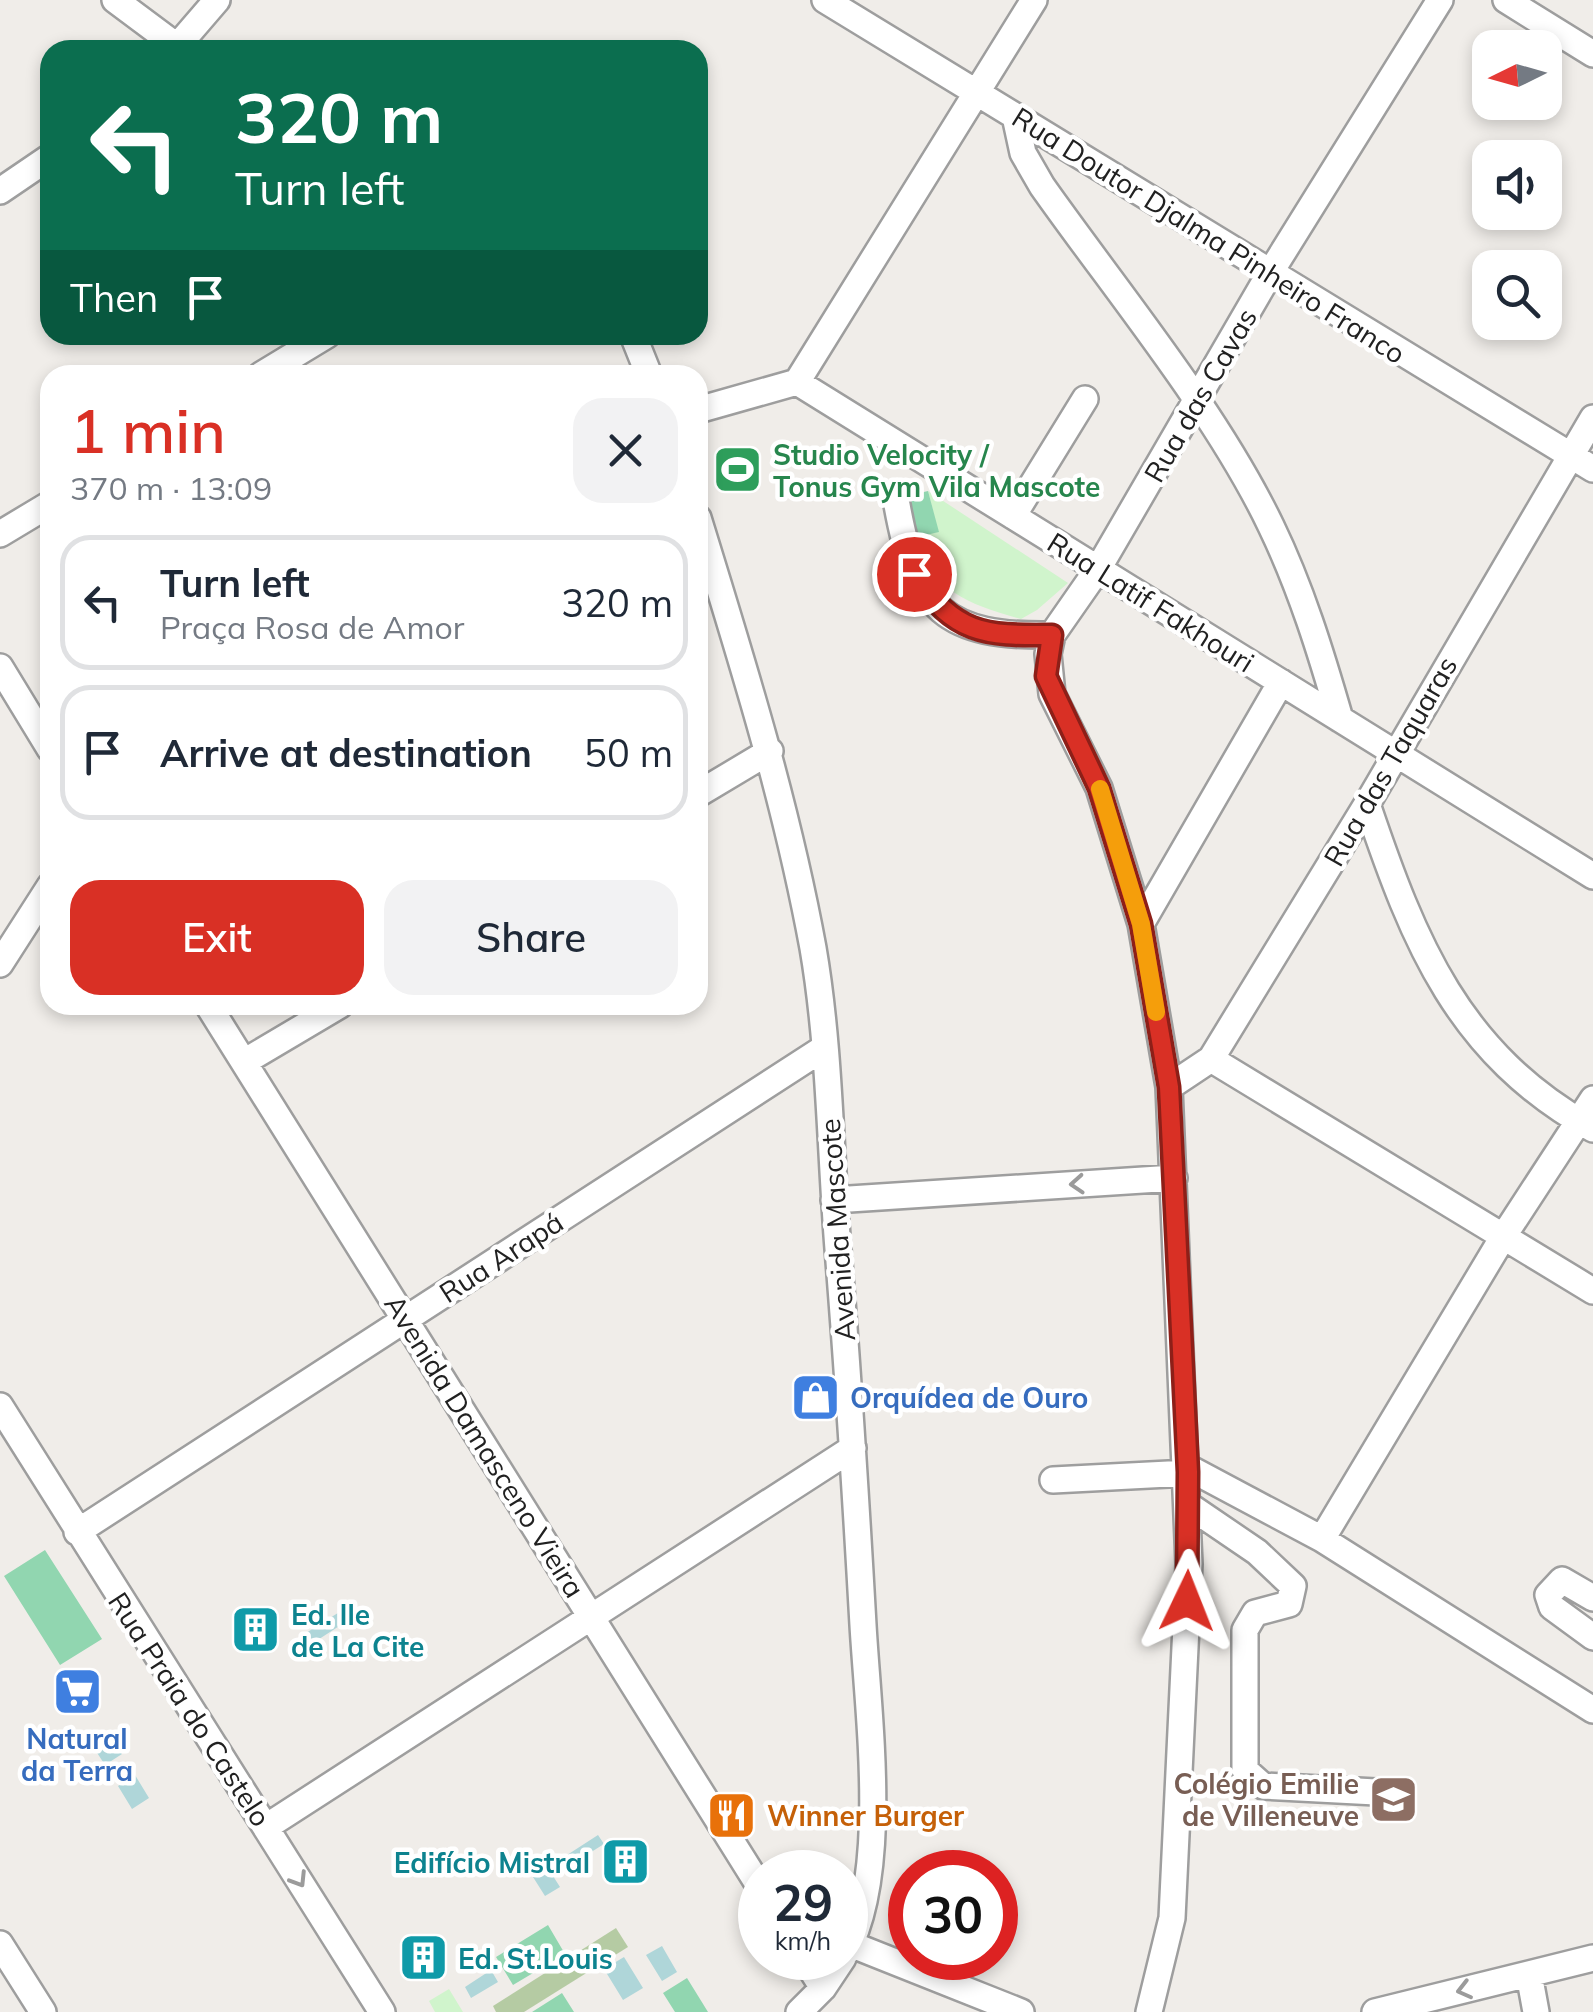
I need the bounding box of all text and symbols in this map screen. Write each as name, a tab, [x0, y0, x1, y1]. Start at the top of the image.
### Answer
north arrow	[1472, 30, 1562, 120]
map controls	[1472, 30, 1562, 340]
text: 320 m	[235, 73, 443, 161]
icon: left	[70, 80, 200, 210]
street label: Rua Doutor Djalma Pinheiro Franco	[1006, 99, 1412, 371]
button: sound	[1472, 140, 1562, 230]
text: Turn left	[235, 160, 404, 216]
button: search	[1472, 250, 1562, 340]
icon: arrive	[178, 270, 233, 325]
text: Then	[70, 274, 158, 322]
street label: Rua das Cavas	[1136, 302, 1264, 488]
text: 1 min	[70, 393, 226, 468]
button: close	[573, 398, 678, 503]
place label: Studio Velocity / Tonus Gym Vila Mascote	[773, 437, 1100, 504]
sports icon: Studio Velocity / Tonus Gym Vila Mascote	[712, 444, 764, 496]
text: 370 m · 13:09	[70, 468, 272, 508]
street label: Rua Latif Fakhouri	[1041, 524, 1261, 680]
pin	[872, 532, 957, 617]
icon: arrive	[887, 547, 942, 602]
text: Turn left	[160, 559, 310, 607]
icon: left	[75, 575, 130, 630]
text: 320 m	[561, 579, 673, 627]
text: Praça Rosa de Amor	[160, 607, 464, 647]
street label: Rua das Taquaras	[1316, 650, 1464, 872]
icon: arrive	[75, 725, 130, 780]
text: Arrive at destination	[160, 729, 532, 777]
text: 50 m	[584, 729, 673, 777]
button: Exit	[70, 880, 364, 995]
button: Share	[384, 880, 678, 995]
street label: Avenida Mascote	[812, 1118, 862, 1342]
one-way arrow	[1068, 1173, 1084, 1194]
street label: Rua Arapá	[432, 1204, 570, 1310]
street label: Avenida Damasceno Vieira	[377, 1288, 593, 1604]
shop icon: Orquídea de Ouro	[789, 1371, 841, 1423]
place label: Orquídea de Ouro	[850, 1380, 1088, 1415]
position arrow	[1135, 1549, 1239, 1653]
street label: Rua Praia do Castelo	[101, 1585, 279, 1833]
place label: Ed. Ile de La Cite	[291, 1597, 424, 1664]
building icon: Ed. Ile de La Cite	[230, 1604, 282, 1656]
supermarket icon: Natural da Terra	[51, 1665, 103, 1717]
place label: Natural da Terra	[21, 1721, 133, 1788]
place label: Colégio Emilie de Villeneuve	[1173, 1766, 1359, 1833]
school or university icon: Colégio Emilie de Villeneuve	[1368, 1773, 1420, 1825]
restaurant icon: Winner Burger	[706, 1789, 758, 1841]
place label: Winner Burger	[767, 1798, 964, 1833]
building icon: Edifício Mistral	[599, 1836, 651, 1888]
place label: Edifício Mistral	[394, 1845, 590, 1880]
speed limit sign: 30	[888, 1850, 1018, 1980]
one-way arrow	[287, 1869, 306, 1887]
text: 29	[773, 1871, 833, 1934]
text: km/h	[775, 1925, 831, 1956]
building icon: Ed. St.Louis	[397, 1932, 449, 1984]
place label: Ed. St.Louis	[458, 1941, 613, 1976]
one-way arrow	[1456, 1978, 1473, 1999]

